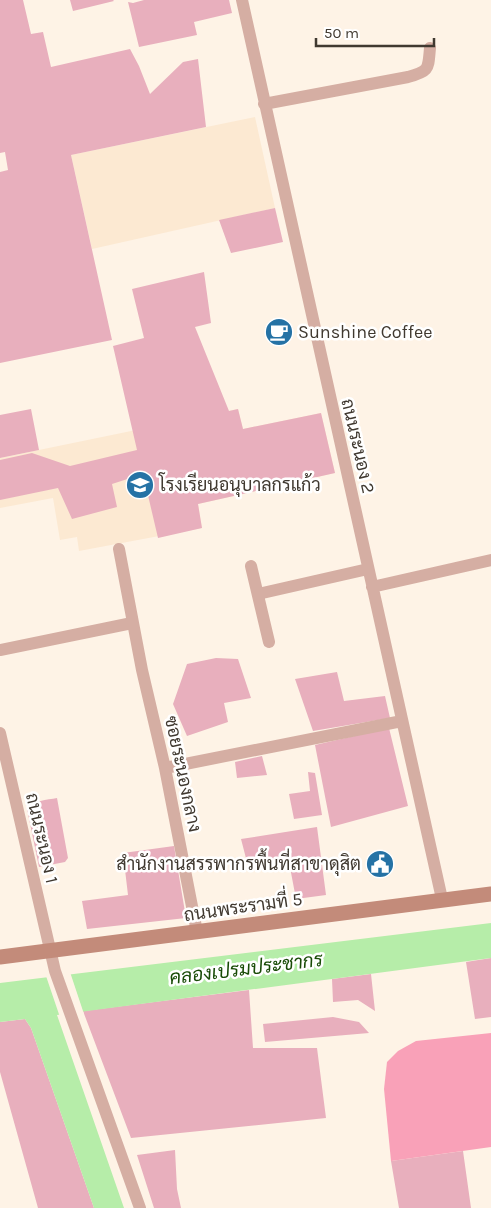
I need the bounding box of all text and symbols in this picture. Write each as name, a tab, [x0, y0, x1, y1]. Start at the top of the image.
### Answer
scale bar	[316, 15, 434, 47]
text: 50 m	[324, 24, 359, 42]
cafe icon: Sunshine Coffee	[264, 317, 294, 347]
place label: Sunshine Coffee	[298, 321, 432, 343]
street label: ถนนระนอง 2	[336, 396, 380, 496]
school or university icon: โรงเรียนอนุบาลกรแก้ว	[125, 470, 155, 500]
place label: โรงเรียนอนุบาลกรแก้ว	[158, 472, 321, 497]
street label: ซอยระนองกลาง	[160, 714, 206, 834]
street label: ถนนระนอง 1	[21, 791, 63, 885]
place label: สำนักงานสรรพากรพื้นที่สาขาดุสิต	[116, 848, 361, 876]
public building icon: สำนักงานสรรพากรพื้นที่สาขาดุสิต	[365, 849, 395, 879]
street label: ถนนพระรามที่ 5	[182, 883, 304, 926]
water label: คลองเปรมประชากร	[168, 949, 325, 989]

